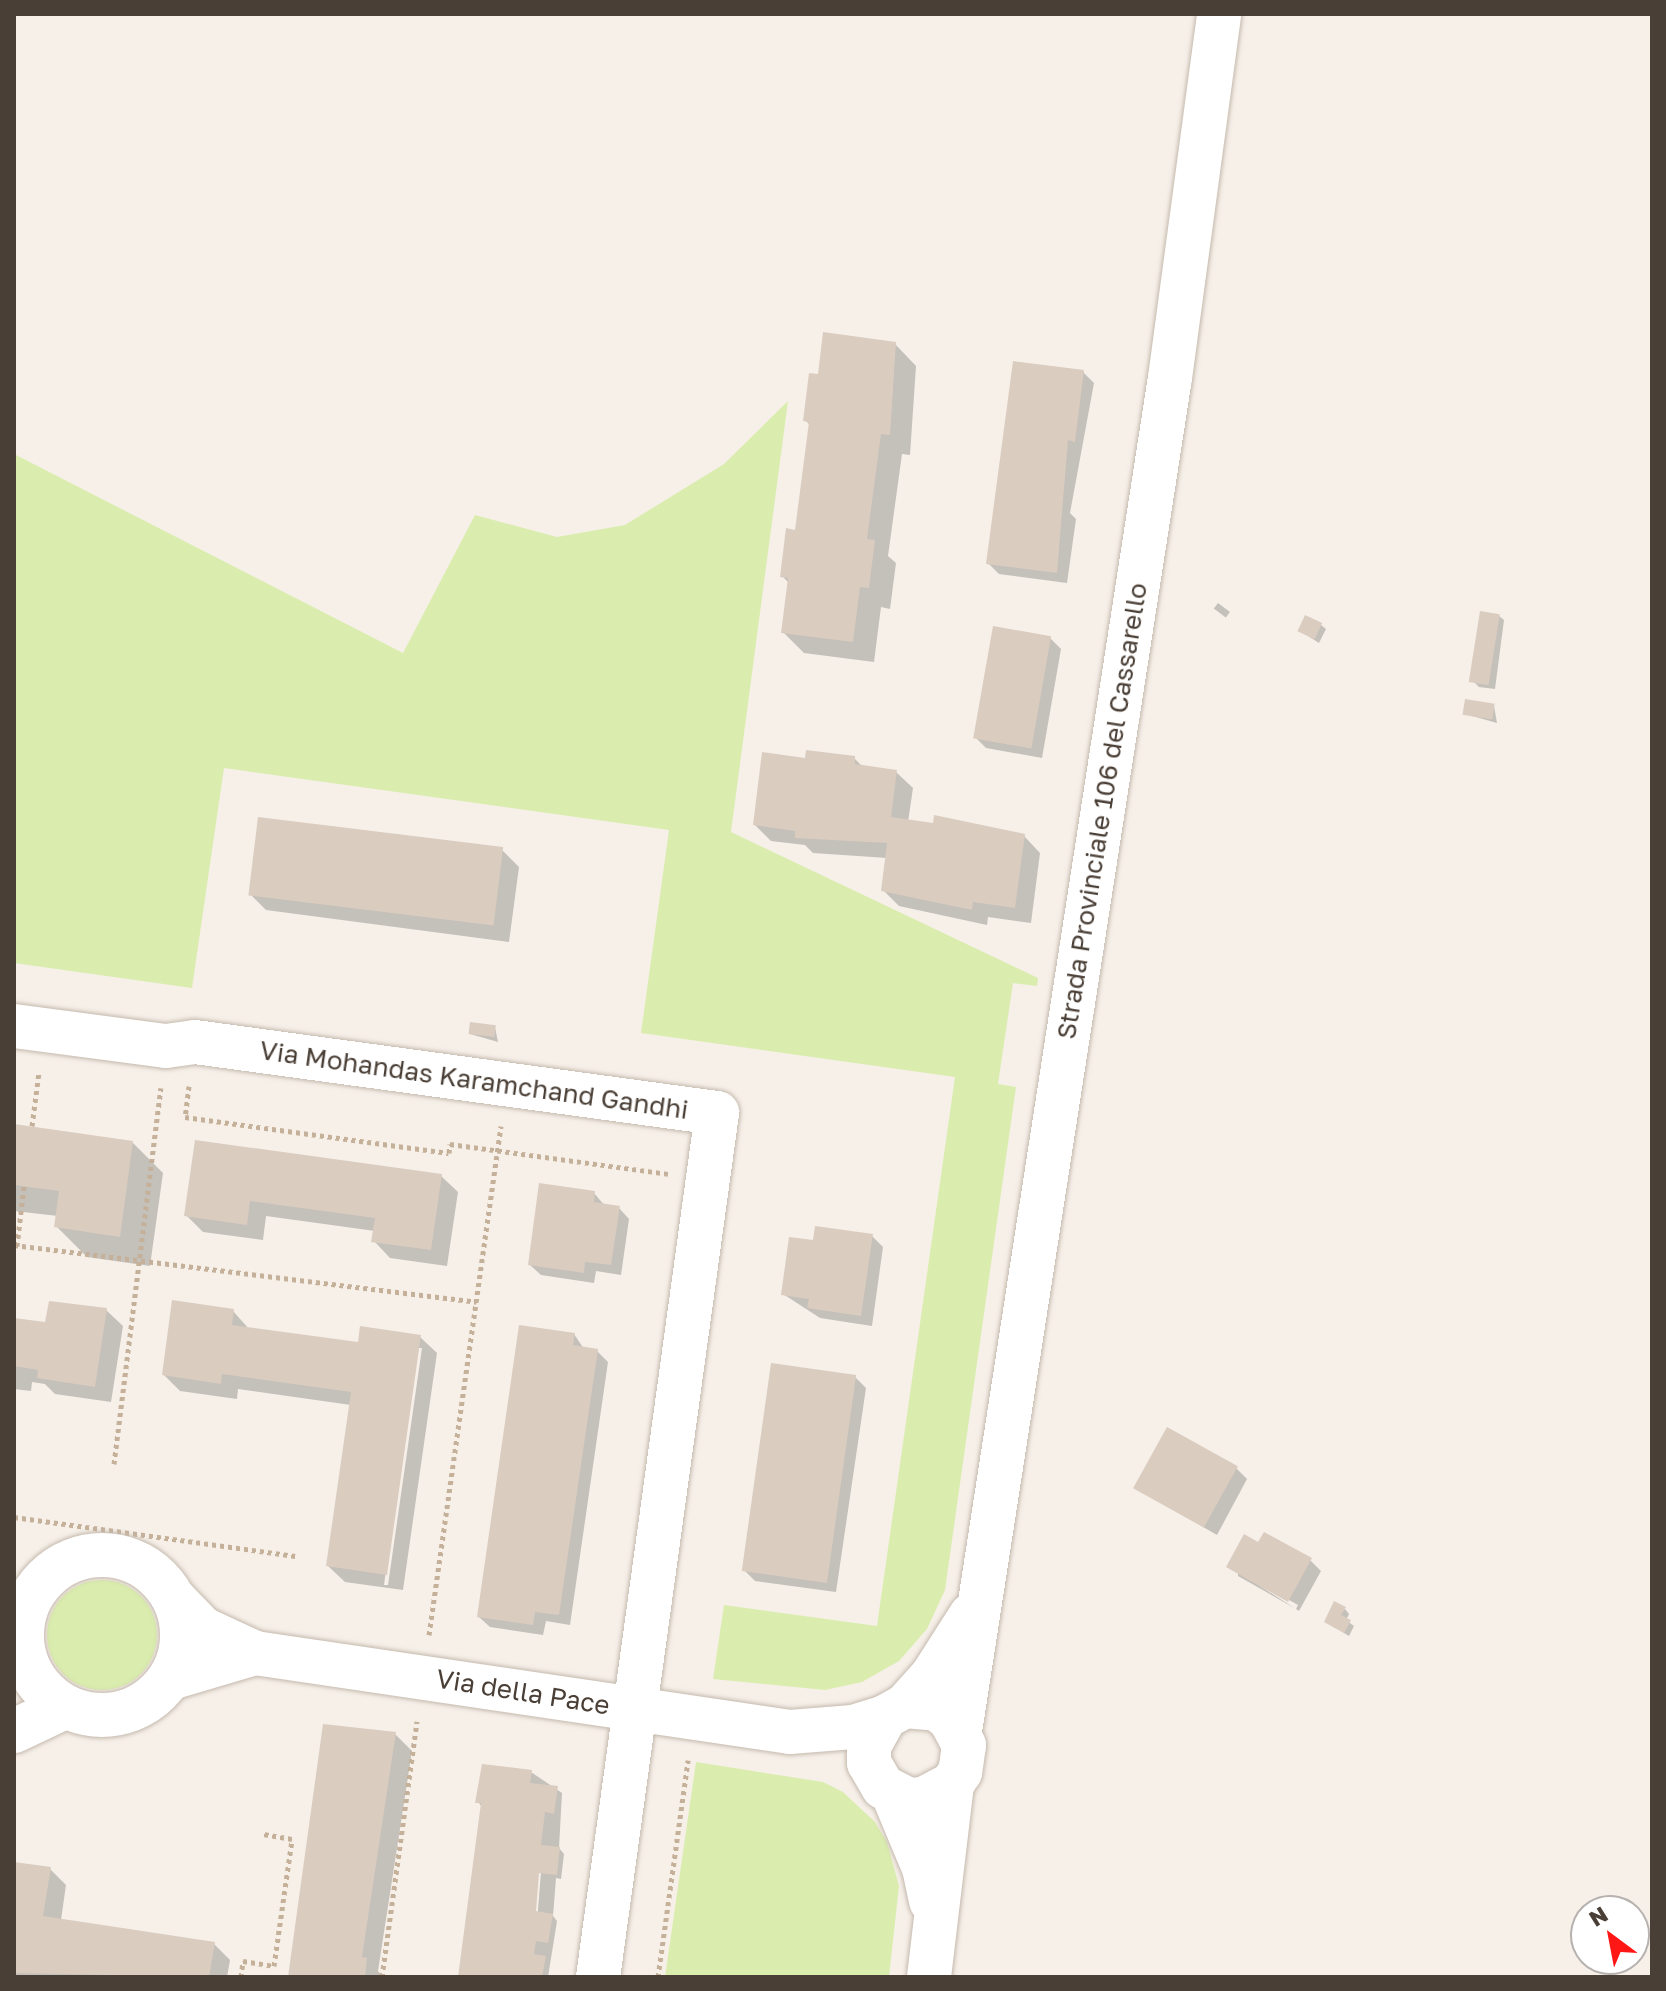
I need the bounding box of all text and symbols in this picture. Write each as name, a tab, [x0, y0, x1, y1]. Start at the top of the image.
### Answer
street label: Strada Provinciale 106 del Cassarello	[1050, 581, 1154, 1041]
street label: Via Mohandas Karamchand Gandhi	[258, 1034, 690, 1126]
street label: Via della Pace	[434, 1663, 612, 1721]
north arrow	[1570, 1895, 1650, 1975]
text: N	[1584, 1900, 1612, 1932]

